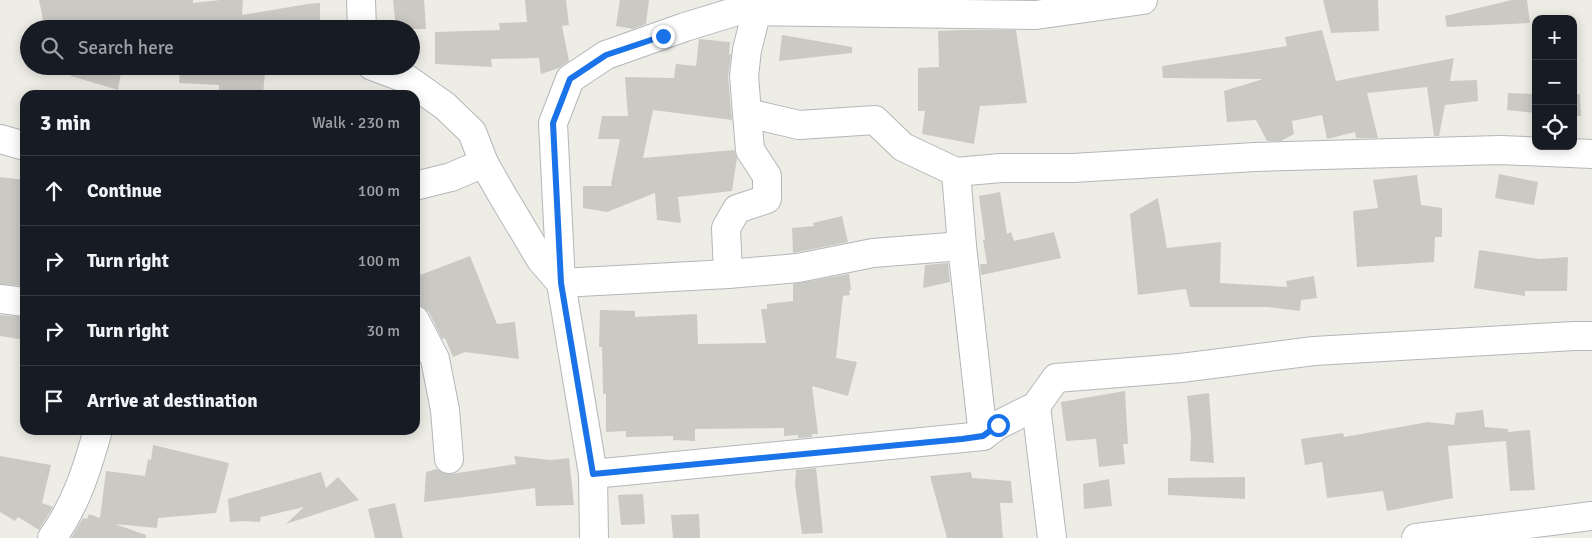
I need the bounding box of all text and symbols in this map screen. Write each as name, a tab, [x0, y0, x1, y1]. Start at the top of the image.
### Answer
map controls	[1532, 15, 1577, 150]
button: +	[1532, 15, 1577, 60]
search box	[20, 20, 420, 75]
route end	[652, 25, 675, 48]
icon: search	[38, 34, 66, 62]
text: Search here	[78, 36, 174, 60]
button: −	[1532, 60, 1577, 105]
button: locate	[1532, 105, 1577, 150]
text: 3 min	[40, 110, 91, 136]
text: Walk · 230 m	[312, 113, 400, 133]
icon: ahead	[40, 177, 68, 205]
text: Continue	[87, 179, 162, 203]
text: 100 m	[358, 181, 400, 201]
icon: right	[40, 247, 68, 275]
text: Turn right	[87, 249, 169, 273]
text: 100 m	[358, 251, 400, 271]
icon: right	[40, 317, 68, 345]
text: Turn right	[87, 319, 169, 343]
text: 30 m	[366, 321, 400, 341]
icon: arrive	[40, 387, 68, 415]
text: Arrive at destination	[87, 389, 258, 413]
route start	[987, 414, 1010, 437]

